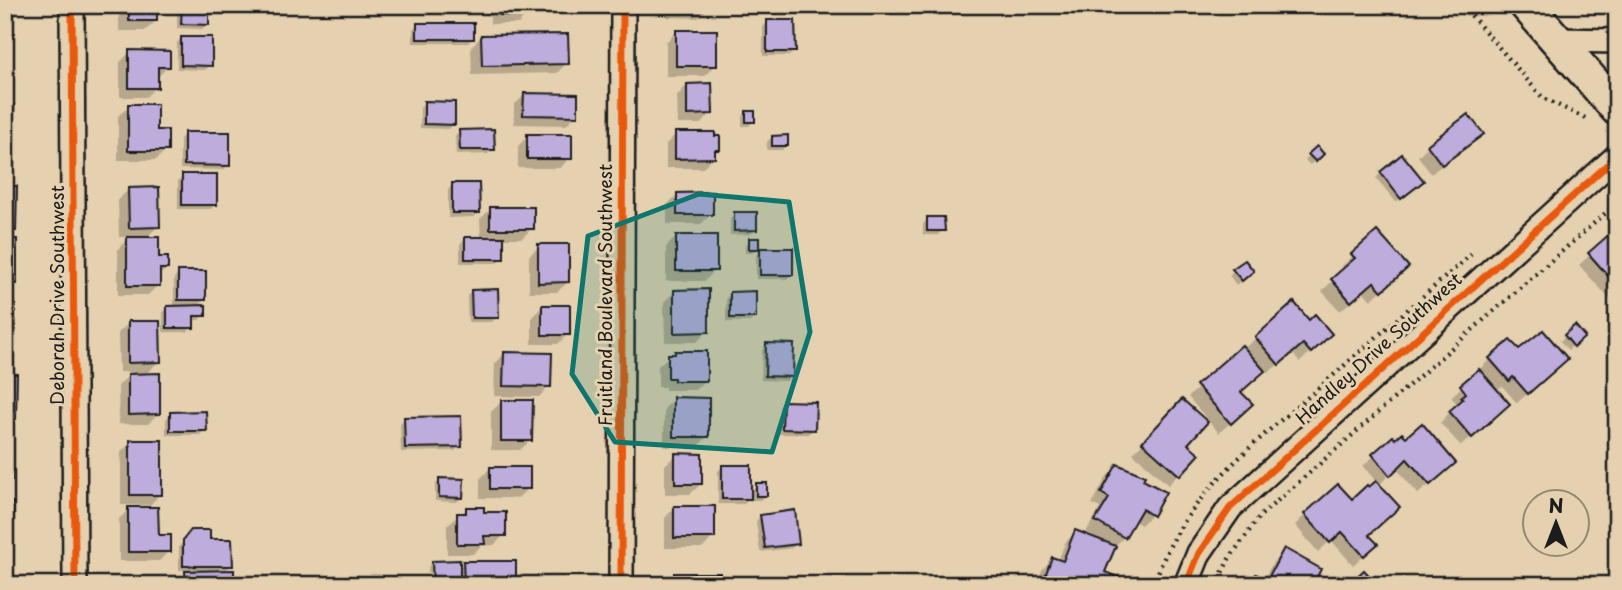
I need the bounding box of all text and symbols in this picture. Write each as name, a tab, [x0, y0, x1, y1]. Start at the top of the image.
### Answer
street label: Fruitland Boulevard Southwest	[591, 164, 618, 426]
street label: Deborah Drive Southwest	[43, 185, 70, 405]
street label: Handley Drive Southwest	[1289, 266, 1467, 430]
north arrow	[1520, 489, 1590, 558]
text: N	[1548, 491, 1564, 519]

